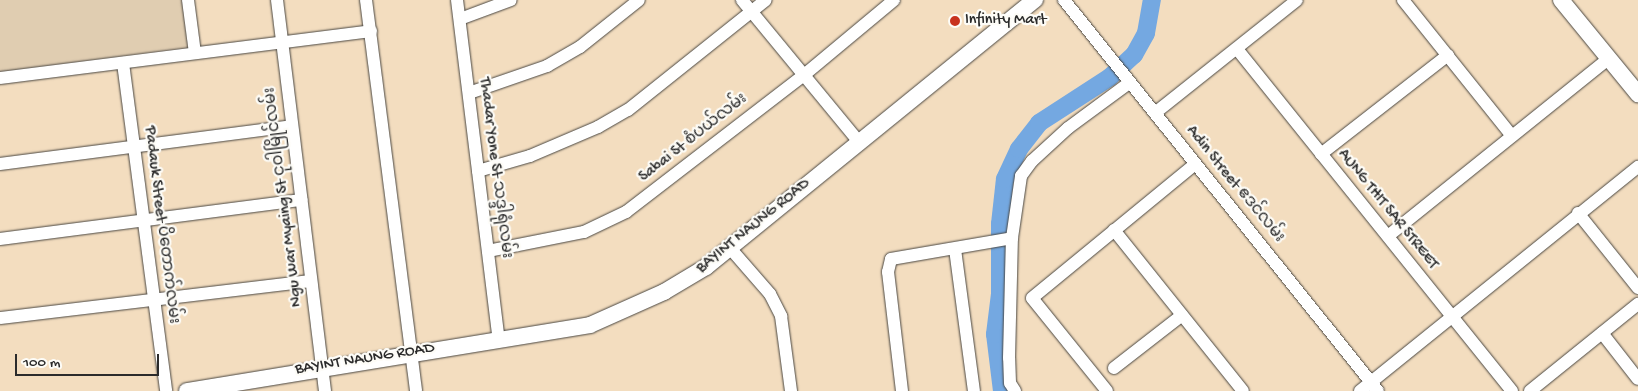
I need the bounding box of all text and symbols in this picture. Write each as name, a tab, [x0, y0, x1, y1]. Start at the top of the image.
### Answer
place label: Infinity Mart	[965, 11, 1046, 31]
marker: Infinity Mart	[949, 15, 961, 27]
street label: Thadar Yone St သဒ္ဒါရုံလမ်း	[473, 76, 515, 260]
street label: Ngu War Myaing St ငုဝါမြိုင်လမ်း	[262, 86, 308, 308]
street label: Sabai St စံပယ်လမ်း	[636, 91, 752, 187]
street label: Adin Street ဧဒင်လမ်း	[1181, 123, 1287, 247]
street label: Padauk Street ပိတောက်လမ်း	[138, 125, 182, 325]
street label: AUNG THIT SAR STREET	[1333, 146, 1441, 274]
street label: BAYINT NAUNG ROAD	[693, 175, 815, 279]
street label: BAYINT NAUNG ROAD	[294, 340, 436, 380]
scale bar	[18, 344, 161, 376]
text: 100 m	[23, 354, 60, 372]

